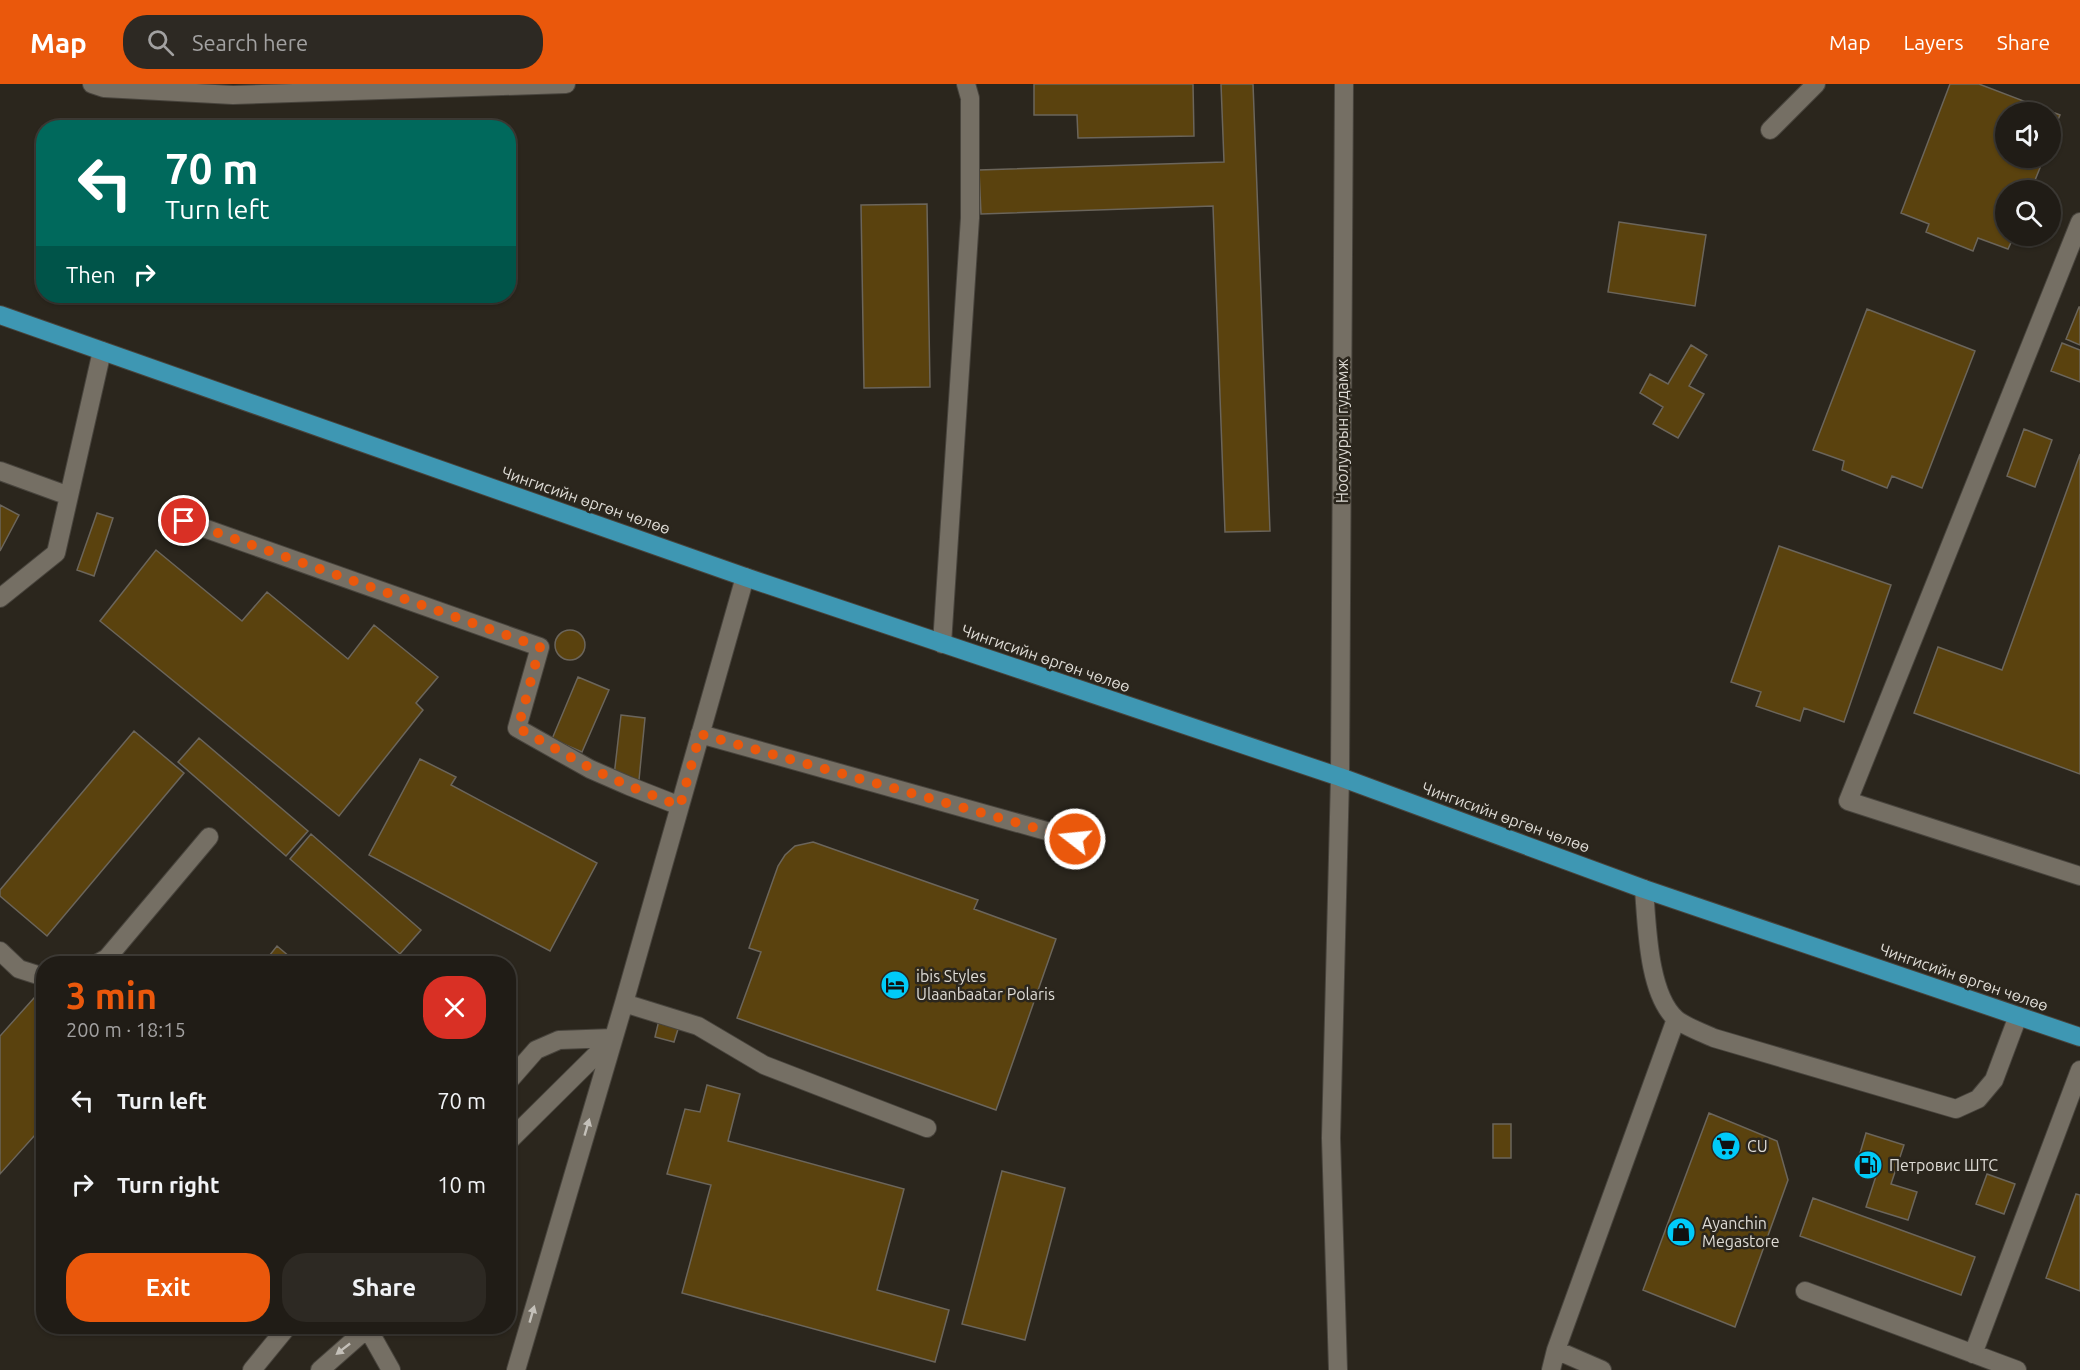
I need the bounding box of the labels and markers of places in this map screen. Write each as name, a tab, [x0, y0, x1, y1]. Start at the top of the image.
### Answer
pin	[158, 495, 209, 546]
place label: ibis Styles Ulaanbaatar Polaris	[916, 967, 1055, 1003]
hotel icon: ibis Styles Ulaanbaatar Polaris	[879, 969, 911, 1001]
supermarket icon: CU	[1710, 1130, 1742, 1162]
place label: CU	[1747, 1137, 1768, 1155]
fuel station icon: Петровис ШТС	[1852, 1149, 1884, 1181]
place label: Петровис ШТС	[1889, 1156, 1998, 1174]
place label: Ayanchin Megastore	[1702, 1214, 1780, 1250]
shop icon: Ayanchin Megastore	[1665, 1216, 1697, 1248]

